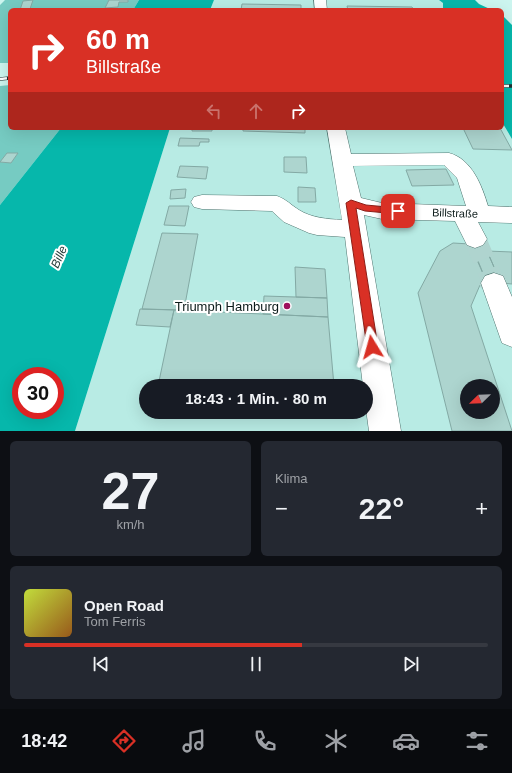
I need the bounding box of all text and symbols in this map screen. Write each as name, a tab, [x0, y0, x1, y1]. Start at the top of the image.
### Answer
icon: right	[20, 24, 72, 76]
text: 60 m	[86, 24, 150, 55]
text: Billstraße	[86, 57, 161, 77]
icon: left	[203, 100, 225, 122]
icon: ahead	[245, 100, 267, 122]
icon: right	[287, 100, 309, 122]
pin	[381, 194, 415, 228]
icon: arrive	[387, 200, 409, 222]
street label: Billstraße	[432, 206, 478, 220]
water label: Bille	[48, 244, 70, 270]
place label: Triumph Hamburg	[175, 299, 279, 314]
marker: Triumph Hamburg	[282, 301, 292, 311]
position arrow	[351, 326, 393, 368]
speed limit sign: 30	[12, 367, 64, 419]
north arrow	[460, 379, 500, 419]
map controls	[460, 379, 500, 419]
text: 18:43 · 1 Min. · 80 m	[185, 390, 327, 407]
text: 27	[102, 462, 159, 520]
text: Klima	[275, 471, 308, 486]
text: 22°	[359, 492, 404, 525]
text: −	[275, 496, 288, 521]
text: +	[475, 496, 488, 521]
text: km/h	[116, 517, 145, 532]
text: Open Road	[84, 597, 164, 614]
text: Tom Ferris	[84, 614, 145, 629]
icon: previous	[90, 653, 112, 675]
icon: pause	[245, 653, 267, 675]
icon: next	[400, 653, 422, 675]
icon: directions	[110, 727, 138, 755]
icon: music	[180, 727, 208, 755]
icon: phone	[251, 727, 279, 755]
icon: climate	[322, 727, 350, 755]
icon: car	[392, 727, 420, 755]
icon: filters	[463, 727, 491, 755]
text: 18:42	[21, 731, 67, 751]

